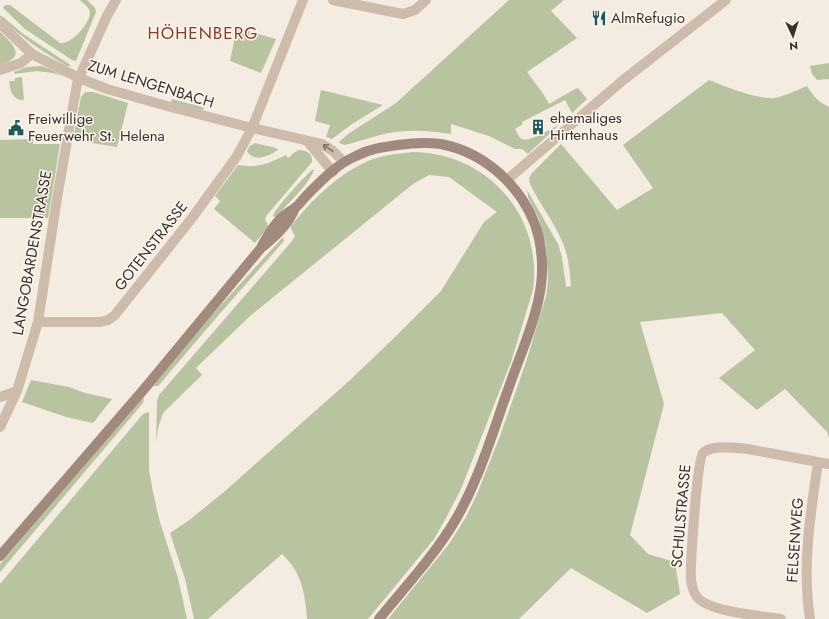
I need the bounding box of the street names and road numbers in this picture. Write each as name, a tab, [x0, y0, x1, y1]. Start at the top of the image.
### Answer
street label: ZUM LENGENBACH	[85, 54, 217, 114]
street label: LANGOBARDENSTRASSE	[7, 169, 57, 337]
street label: GOTENSTRASSE	[109, 197, 193, 295]
street label: SCHULSTRASSE	[666, 463, 696, 569]
street label: FELSENWEG	[781, 497, 809, 583]

